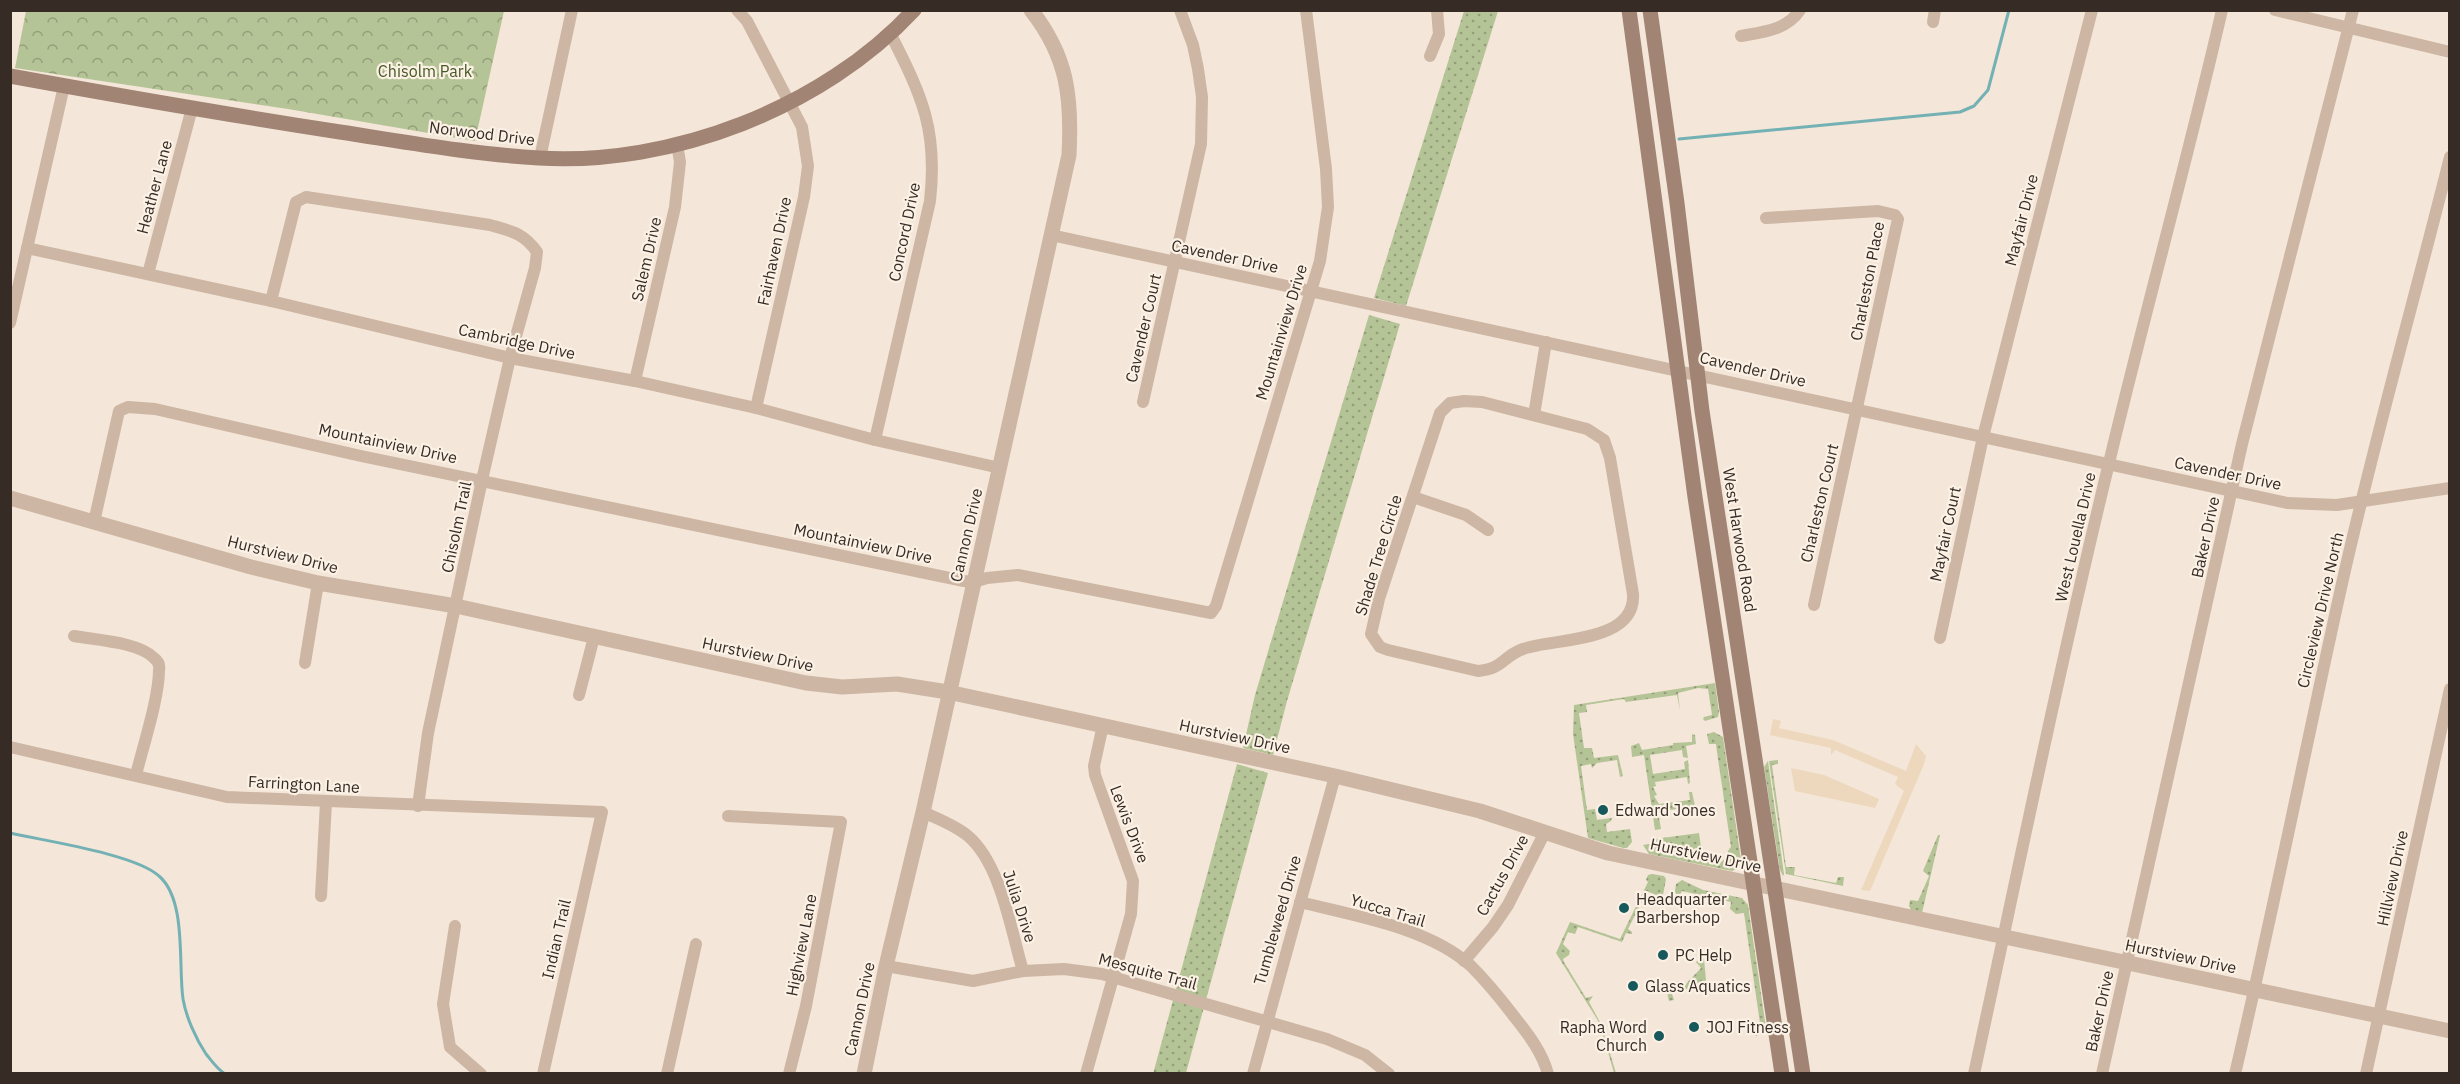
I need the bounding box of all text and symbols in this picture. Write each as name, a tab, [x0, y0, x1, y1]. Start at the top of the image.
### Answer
park label: Chisolm Park	[378, 61, 473, 81]
street label: Norwood Drive	[428, 117, 536, 149]
street label: Heather Lane	[132, 138, 176, 236]
street label: Mayfair Drive	[2000, 172, 2042, 268]
street label: Concord Drive	[884, 180, 924, 283]
street label: Fairhaven Drive	[753, 195, 795, 307]
street label: Salem Drive	[627, 215, 665, 303]
street label: Charleston Place	[1846, 220, 1888, 342]
street label: Cavender Drive	[1170, 235, 1281, 277]
street label: Mountainview Drive	[1251, 261, 1311, 402]
street label: Cavender Court	[1121, 272, 1165, 384]
street label: Cambridge Drive	[457, 319, 577, 363]
street label: Cavender Drive	[1698, 347, 1808, 391]
street label: Mountainview Drive	[317, 419, 459, 467]
street label: Charleston Court	[1796, 442, 1842, 564]
street label: Cavender Drive	[2173, 452, 2284, 494]
street label: West Harwood Road	[1719, 467, 1761, 613]
street label: West Louella Drive	[2050, 470, 2100, 604]
street label: Chisolm Trail	[437, 479, 475, 575]
street label: Mayfair Court	[1925, 485, 1965, 583]
street label: Cannon Drive	[946, 486, 987, 584]
street label: Shade Tree Circle	[1350, 492, 1406, 618]
street label: Baker Drive	[2187, 494, 2223, 580]
street label: Mountainview Drive	[792, 519, 934, 567]
street label: Circleview Drive North	[2292, 530, 2348, 690]
street label: Hurstview Drive	[226, 531, 341, 577]
street label: Hurstview Drive	[700, 632, 816, 676]
street label: Hurstview Drive	[1177, 714, 1293, 758]
street label: Farrington Lane	[248, 771, 361, 797]
street label: Lewis Drive	[1106, 782, 1154, 866]
place label: Edward Jones	[1615, 800, 1716, 820]
marker: Edward Jones	[1596, 803, 1610, 817]
street label: Hillview Drive	[2372, 828, 2412, 928]
street label: Cactus Drive	[1471, 831, 1533, 919]
street label: Hurstview Drive	[1648, 833, 1764, 877]
street label: Tumbleweed Drive	[1249, 853, 1305, 987]
street label: Julia Drive	[999, 867, 1041, 945]
street label: Yucca Trail	[1348, 889, 1428, 931]
place label: Headquarter Barbershop	[1636, 889, 1727, 927]
street label: Highview Lane	[781, 892, 821, 998]
street label: Indian Trail	[537, 897, 575, 981]
marker: Headquarter Barbershop	[1617, 901, 1631, 915]
street label: Hurstview Drive	[2123, 934, 2239, 978]
place label: PC Help	[1675, 945, 1732, 965]
street label: Mesquite Trail	[1097, 948, 1199, 994]
marker: PC Help	[1656, 948, 1670, 962]
street label: Cannon Drive	[839, 960, 879, 1058]
street label: Baker Drive	[2081, 968, 2117, 1054]
place label: Glass Aquatics	[1645, 976, 1751, 996]
marker: Glass Aquatics	[1626, 979, 1640, 993]
place label: Rapha Word Church	[1560, 1017, 1647, 1055]
place label: JOJ Fitness	[1706, 1017, 1789, 1037]
marker: JOJ Fitness	[1687, 1020, 1701, 1034]
marker: Rapha Word Church	[1652, 1029, 1666, 1043]

